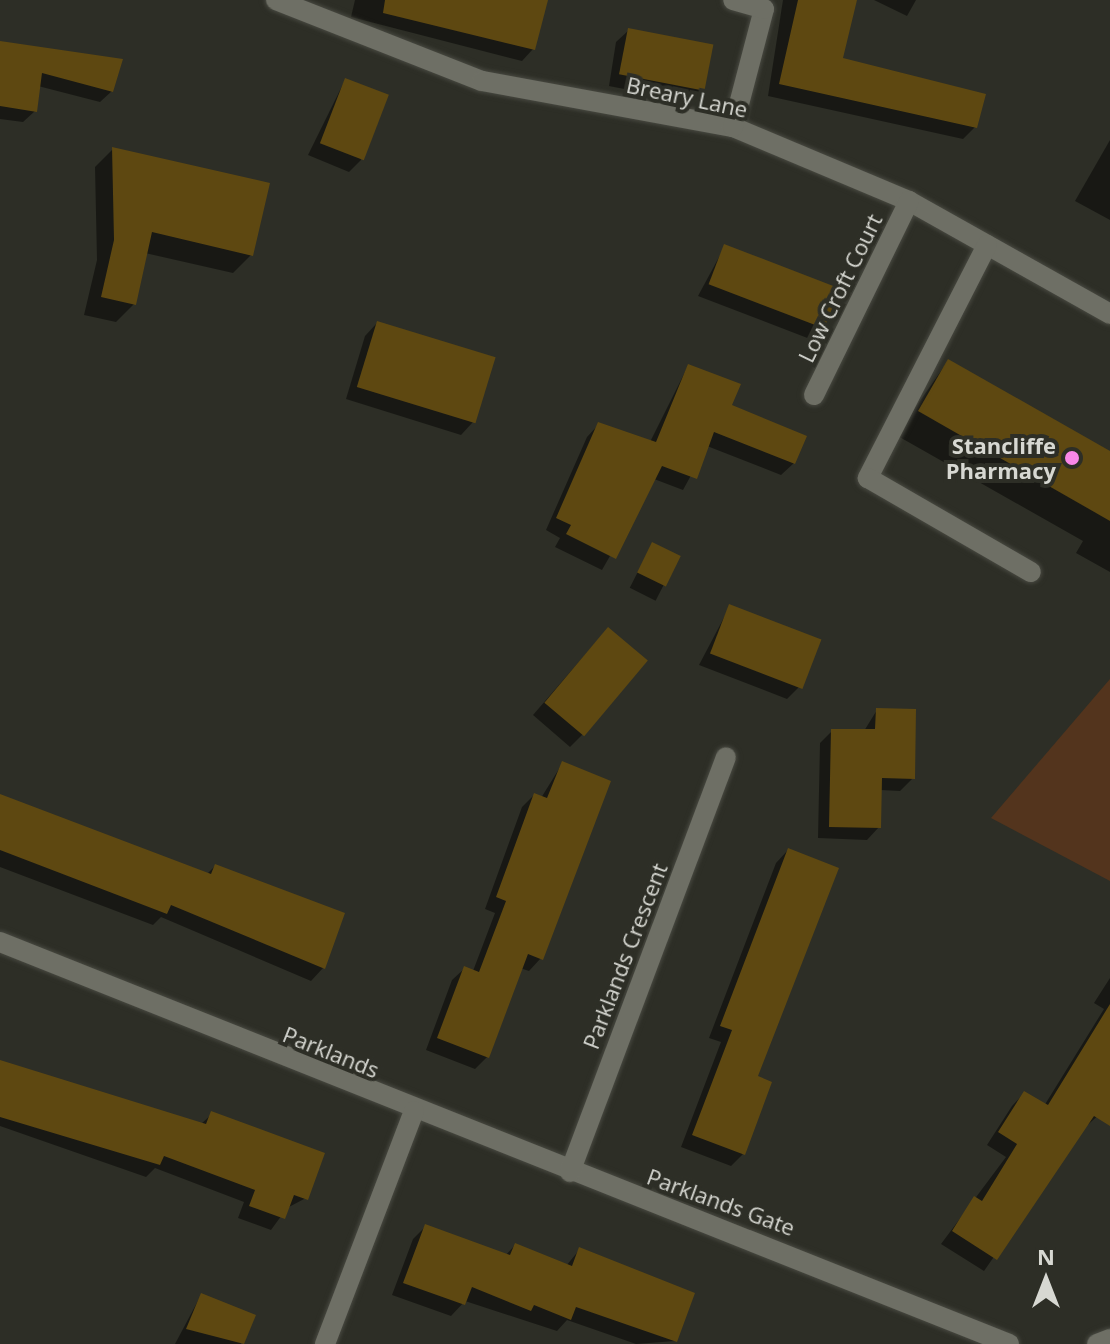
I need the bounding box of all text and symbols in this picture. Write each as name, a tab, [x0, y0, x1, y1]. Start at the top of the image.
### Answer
street label: Breary Lane	[624, 71, 750, 123]
street label: Low Croft Court	[793, 209, 887, 367]
place label: Stancliffe Pharmacy	[946, 432, 1056, 484]
marker: Stancliffe Pharmacy	[1063, 449, 1081, 467]
street label: Parklands Crescent	[577, 859, 673, 1053]
street label: Parklands	[279, 1021, 383, 1083]
street label: Parklands Gate	[643, 1163, 799, 1241]
north arrow	[1006, 1240, 1086, 1320]
text: N	[1037, 1241, 1055, 1271]

